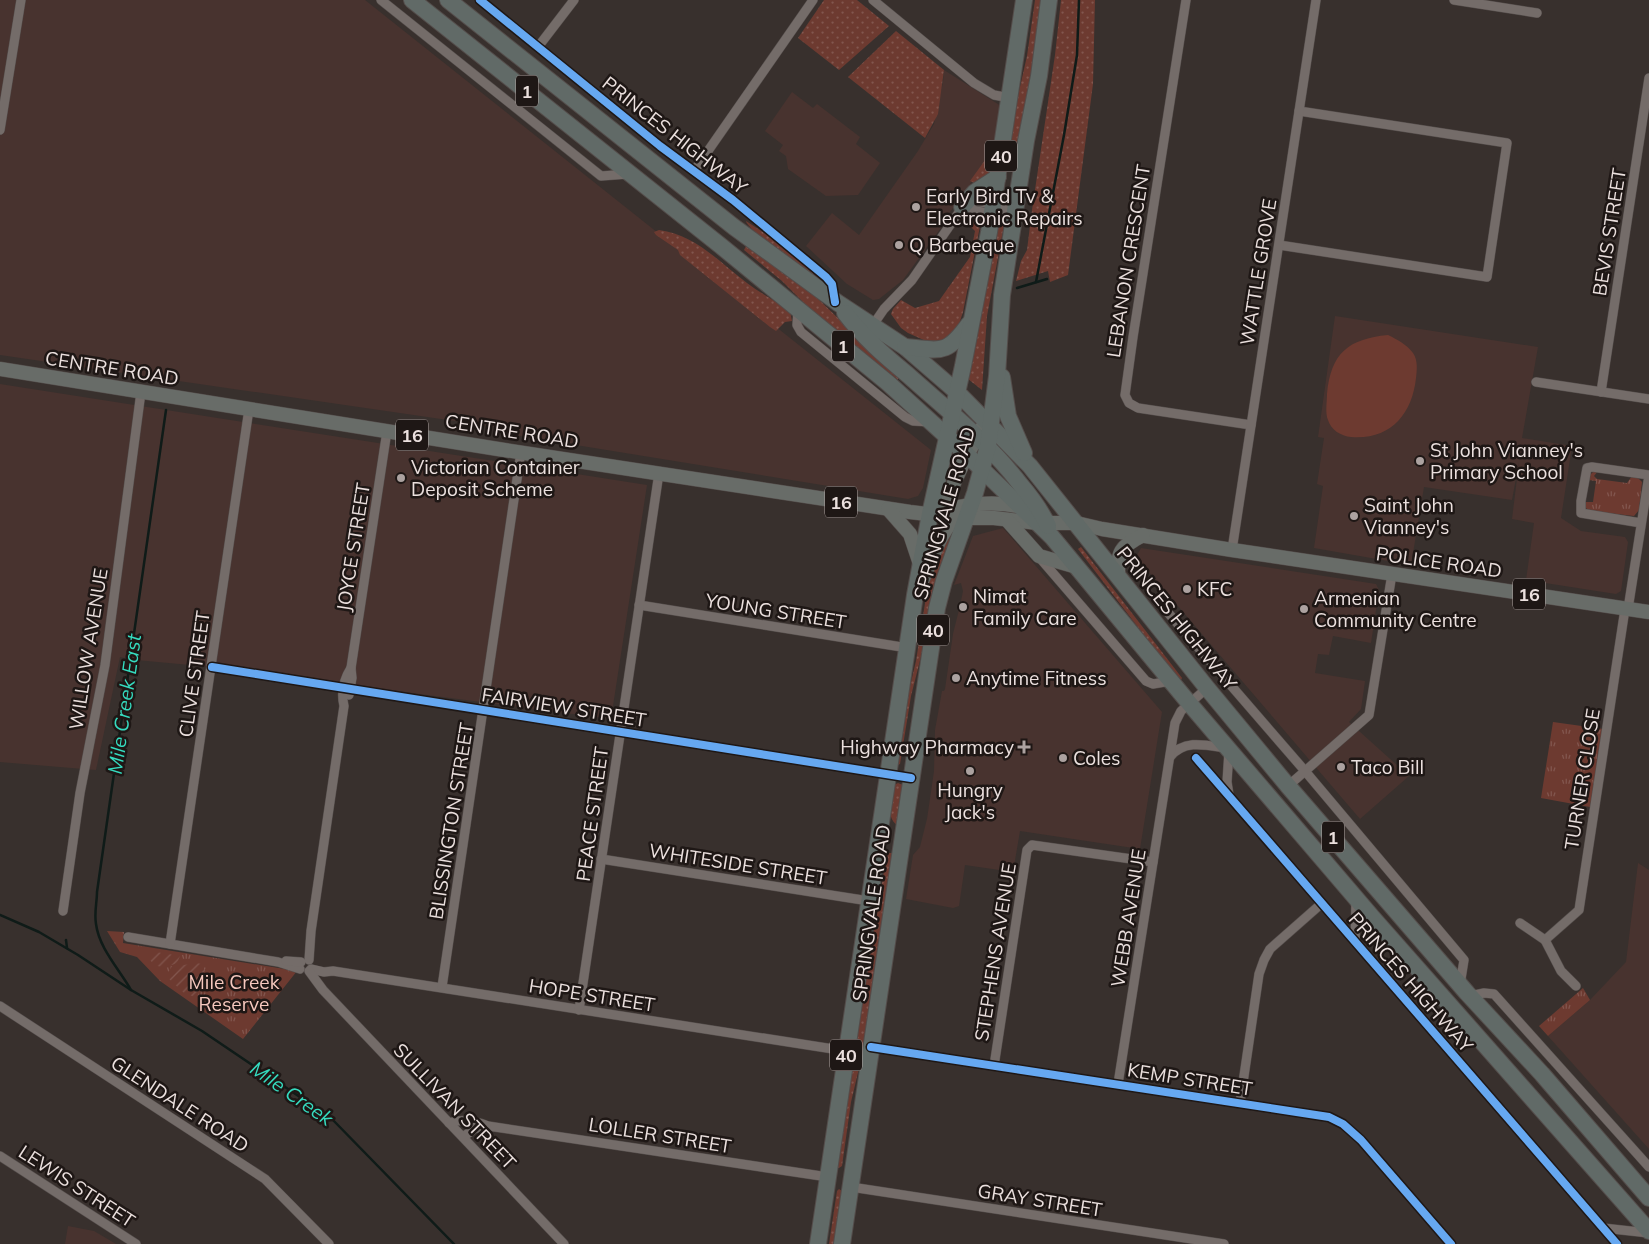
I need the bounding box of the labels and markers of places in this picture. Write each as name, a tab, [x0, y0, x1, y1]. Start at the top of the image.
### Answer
place label: Early Bird Tv & Electronic Repairs	[926, 184, 1083, 230]
marker: Early Bird Tv & Electronic Repairs	[910, 201, 922, 213]
place label: Q Barbeque	[909, 233, 1014, 257]
marker: Q Barbeque	[893, 239, 905, 251]
place label: St John Vianney's Primary School	[1430, 438, 1583, 484]
place label: Victorian Container Deposit Scheme	[411, 455, 580, 501]
marker: St John Vianney's Primary School	[1414, 455, 1426, 467]
marker: Victorian Container Deposit Scheme	[395, 472, 407, 484]
place label: Saint John Vianney's	[1364, 493, 1454, 539]
marker: Saint John Vianney's	[1348, 510, 1360, 522]
place label: KFC	[1197, 577, 1232, 601]
marker: KFC	[1181, 583, 1193, 595]
place label: Nimat Family Care	[973, 584, 1077, 630]
place label: Armenian Community Centre	[1314, 586, 1477, 632]
marker: Nimat Family Care	[957, 601, 969, 613]
marker: Armenian Community Centre	[1298, 603, 1310, 615]
place label: Anytime Fitness	[966, 666, 1107, 690]
marker: Anytime Fitness	[950, 672, 962, 684]
place label: Highway Pharmacy	[840, 735, 1014, 759]
marker: Highway Pharmacy	[1018, 741, 1030, 753]
place label: Coles	[1073, 746, 1120, 770]
marker: Coles	[1057, 752, 1069, 764]
place label: Taco Bill	[1351, 755, 1424, 779]
marker: Taco Bill	[1335, 761, 1347, 773]
marker: Hungry Jack's	[964, 765, 976, 777]
place label: Hungry Jack's	[937, 778, 1003, 824]

